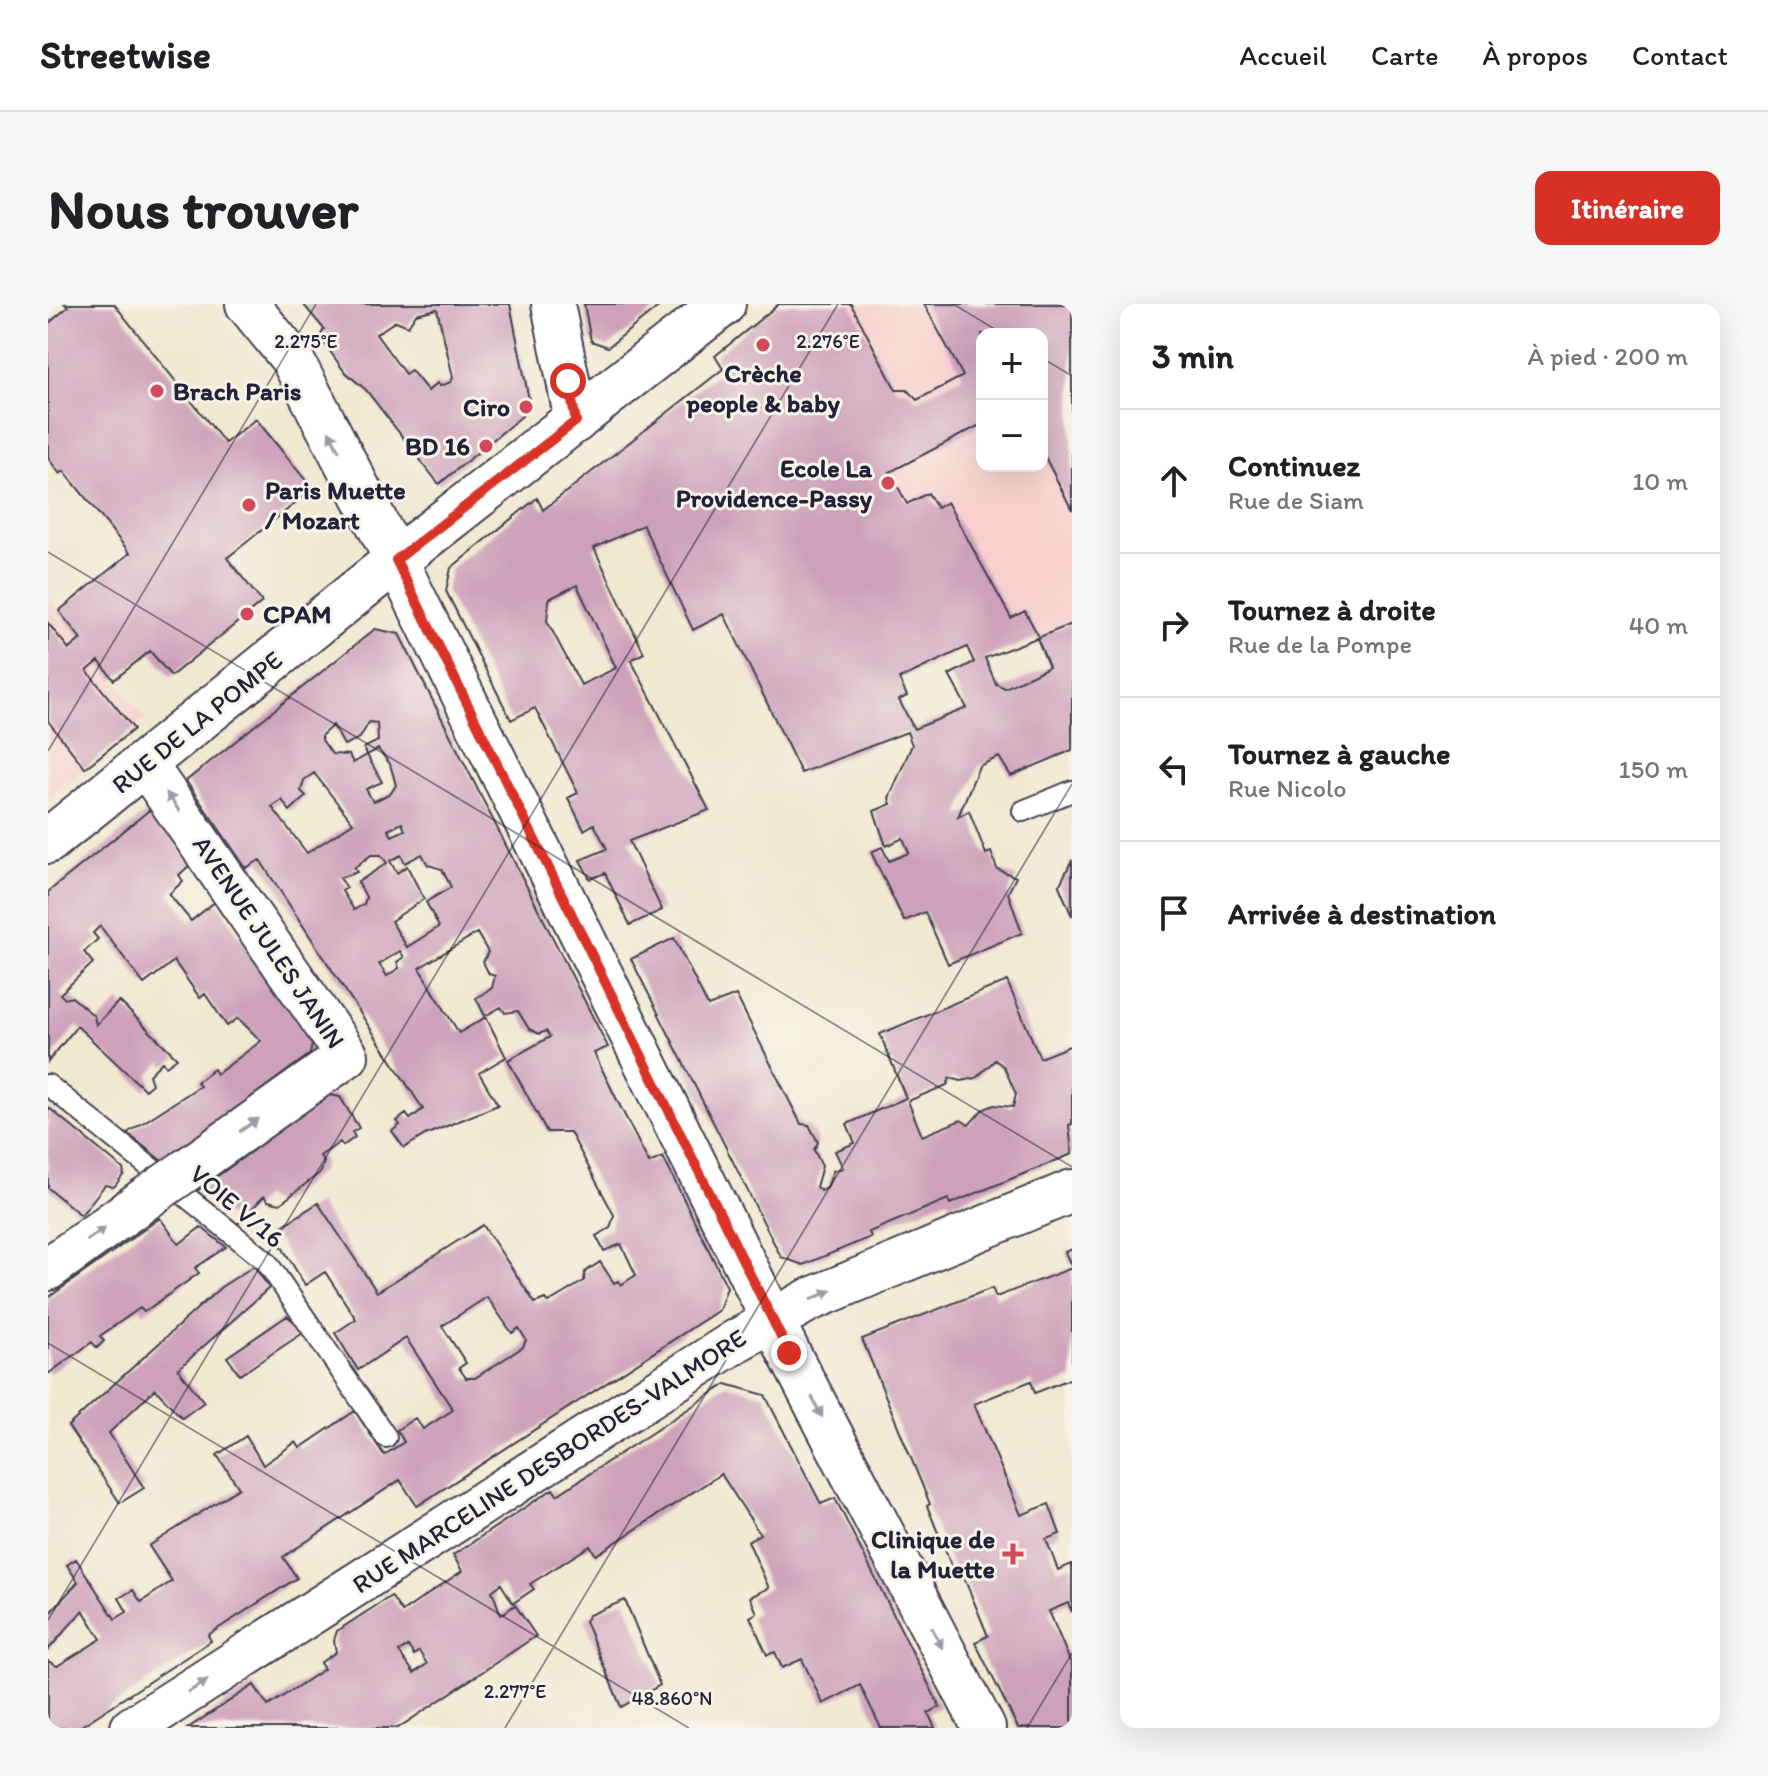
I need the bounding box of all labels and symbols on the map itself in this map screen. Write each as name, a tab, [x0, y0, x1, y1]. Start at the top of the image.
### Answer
text: 2.275°E	[274, 329, 338, 353]
text: 2.276°E	[796, 329, 860, 353]
marker: Crèche people & baby	[754, 336, 772, 354]
place label: Crèche people & baby	[685, 357, 840, 419]
route start	[550, 363, 586, 399]
place label: Brach Paris	[173, 375, 301, 407]
marker: Brach Paris	[148, 382, 166, 400]
place label: Ciro	[463, 391, 510, 423]
marker: Ciro	[517, 398, 535, 416]
one-way arrow	[328, 429, 341, 452]
place label: BD 16	[405, 430, 470, 462]
marker: BD 16	[477, 437, 495, 455]
place label: Ecole La Providence-Passy	[676, 452, 873, 514]
place label: Paris Muette / Mozart	[264, 474, 406, 536]
marker: Ecole La Providence-Passy	[879, 474, 897, 492]
marker: Paris Muette / Mozart	[240, 496, 258, 514]
place label: CPAM	[263, 598, 331, 630]
marker: CPAM	[238, 605, 256, 623]
street label: RUE DE LA POMPE	[105, 644, 289, 800]
one-way arrow	[166, 792, 181, 813]
street label: AVENUE JULES JANIN	[186, 830, 352, 1054]
one-way arrow	[238, 1118, 259, 1134]
street label: VOIE V/16	[183, 1157, 291, 1255]
one-way arrow	[86, 1226, 107, 1242]
one-way arrow	[809, 1289, 833, 1302]
street label: RUE MARCELINE DESBORDES-VALMORE	[346, 1322, 752, 1600]
route end	[771, 1335, 807, 1371]
one-way arrow	[811, 1395, 824, 1418]
place label: Clinique de la Muette	[871, 1523, 995, 1585]
marker: Clinique de la Muette	[1002, 1543, 1024, 1565]
one-way arrow	[930, 1626, 943, 1649]
one-way arrow	[187, 1678, 208, 1693]
text: 2.277°E	[484, 1679, 546, 1703]
text: 48.860°N	[631, 1686, 713, 1710]

